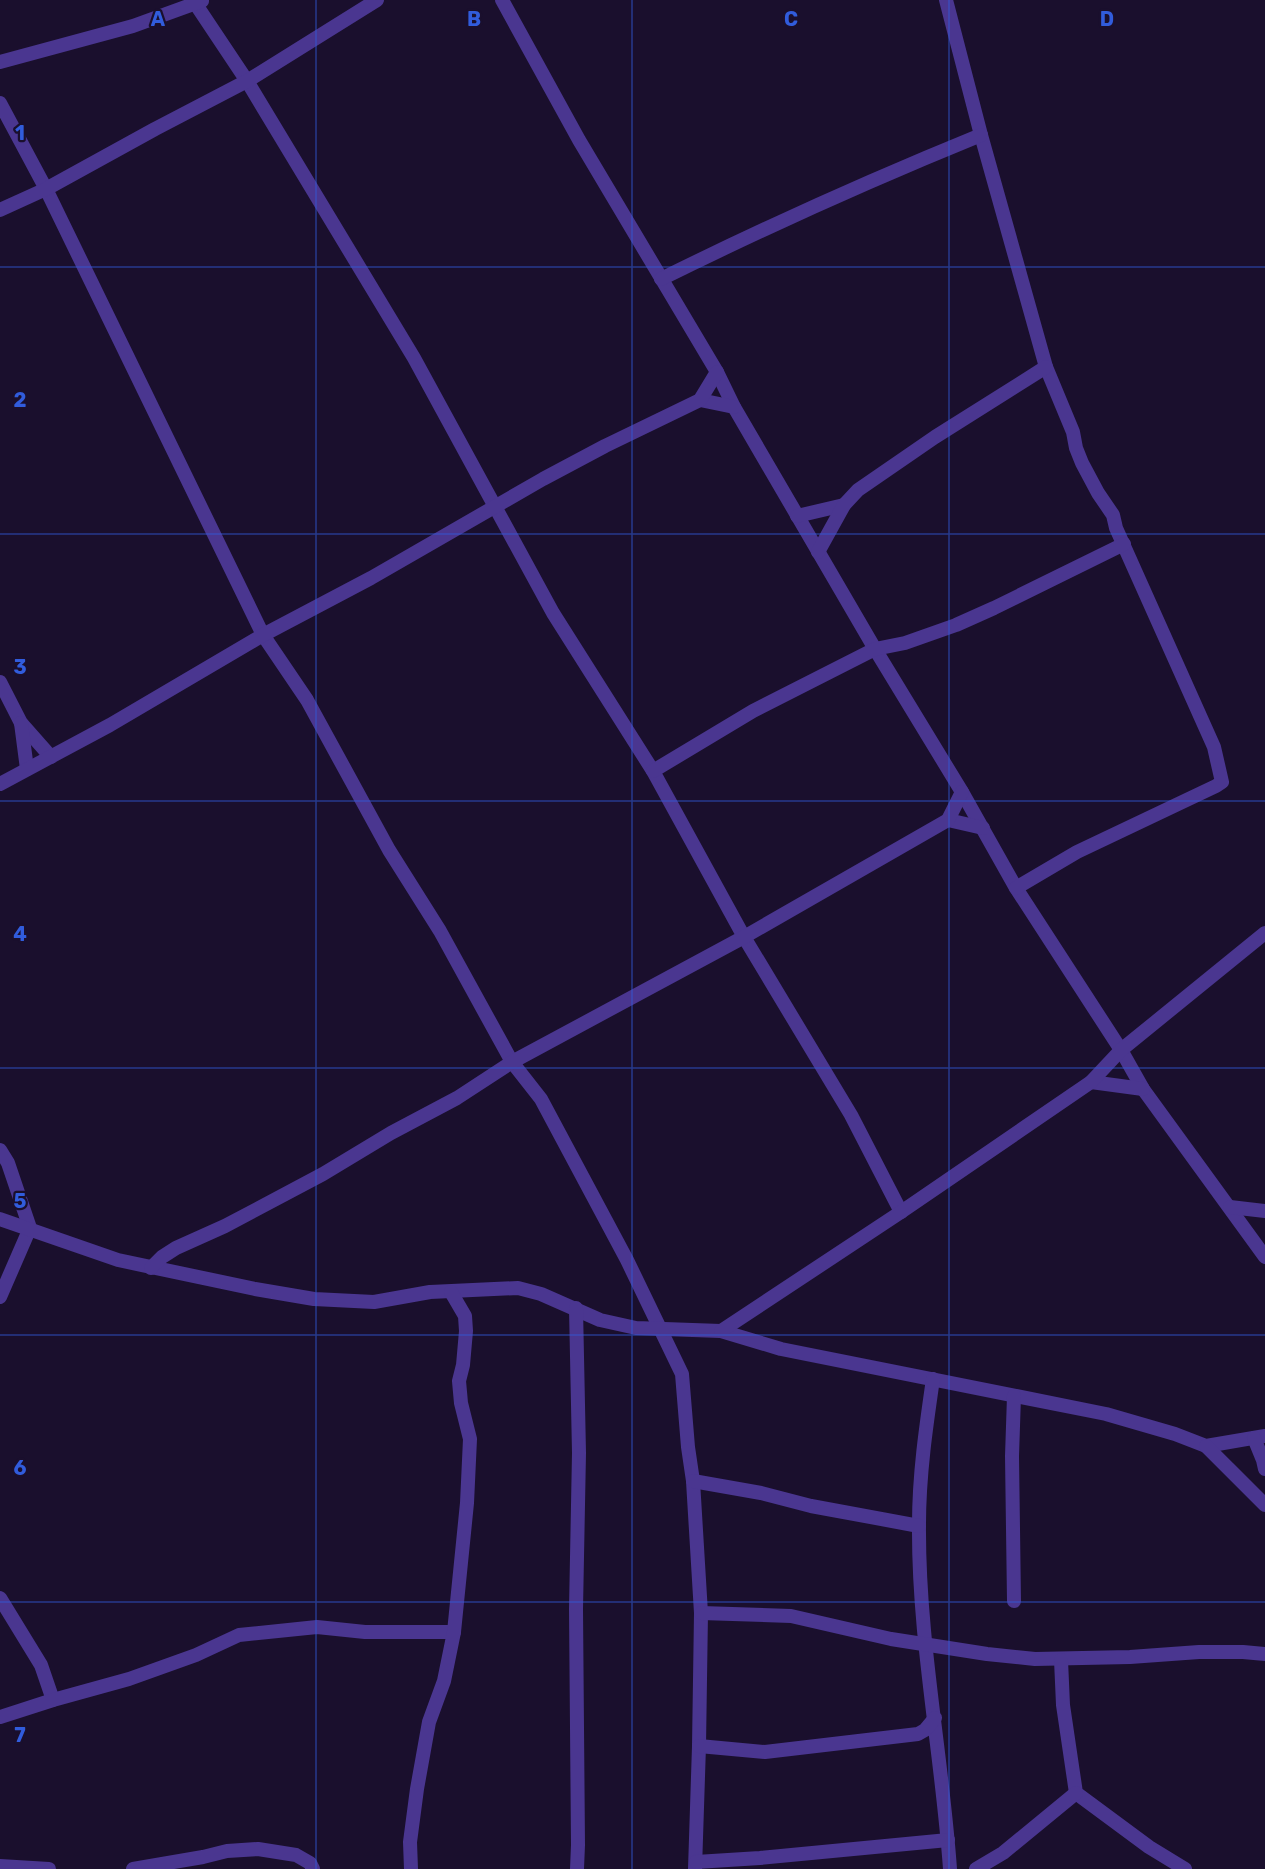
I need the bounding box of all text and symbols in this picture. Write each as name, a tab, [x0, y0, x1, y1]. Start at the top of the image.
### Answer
text: A	[151, 7, 166, 31]
text: B	[467, 7, 481, 31]
text: C	[784, 7, 798, 31]
text: D	[1100, 7, 1114, 31]
text: 1	[15, 121, 25, 145]
text: 2	[14, 388, 27, 412]
text: 3	[13, 655, 27, 679]
text: 4	[13, 922, 27, 946]
text: 5	[14, 1189, 27, 1213]
text: 6	[13, 1456, 27, 1480]
text: 7	[14, 1723, 26, 1747]

